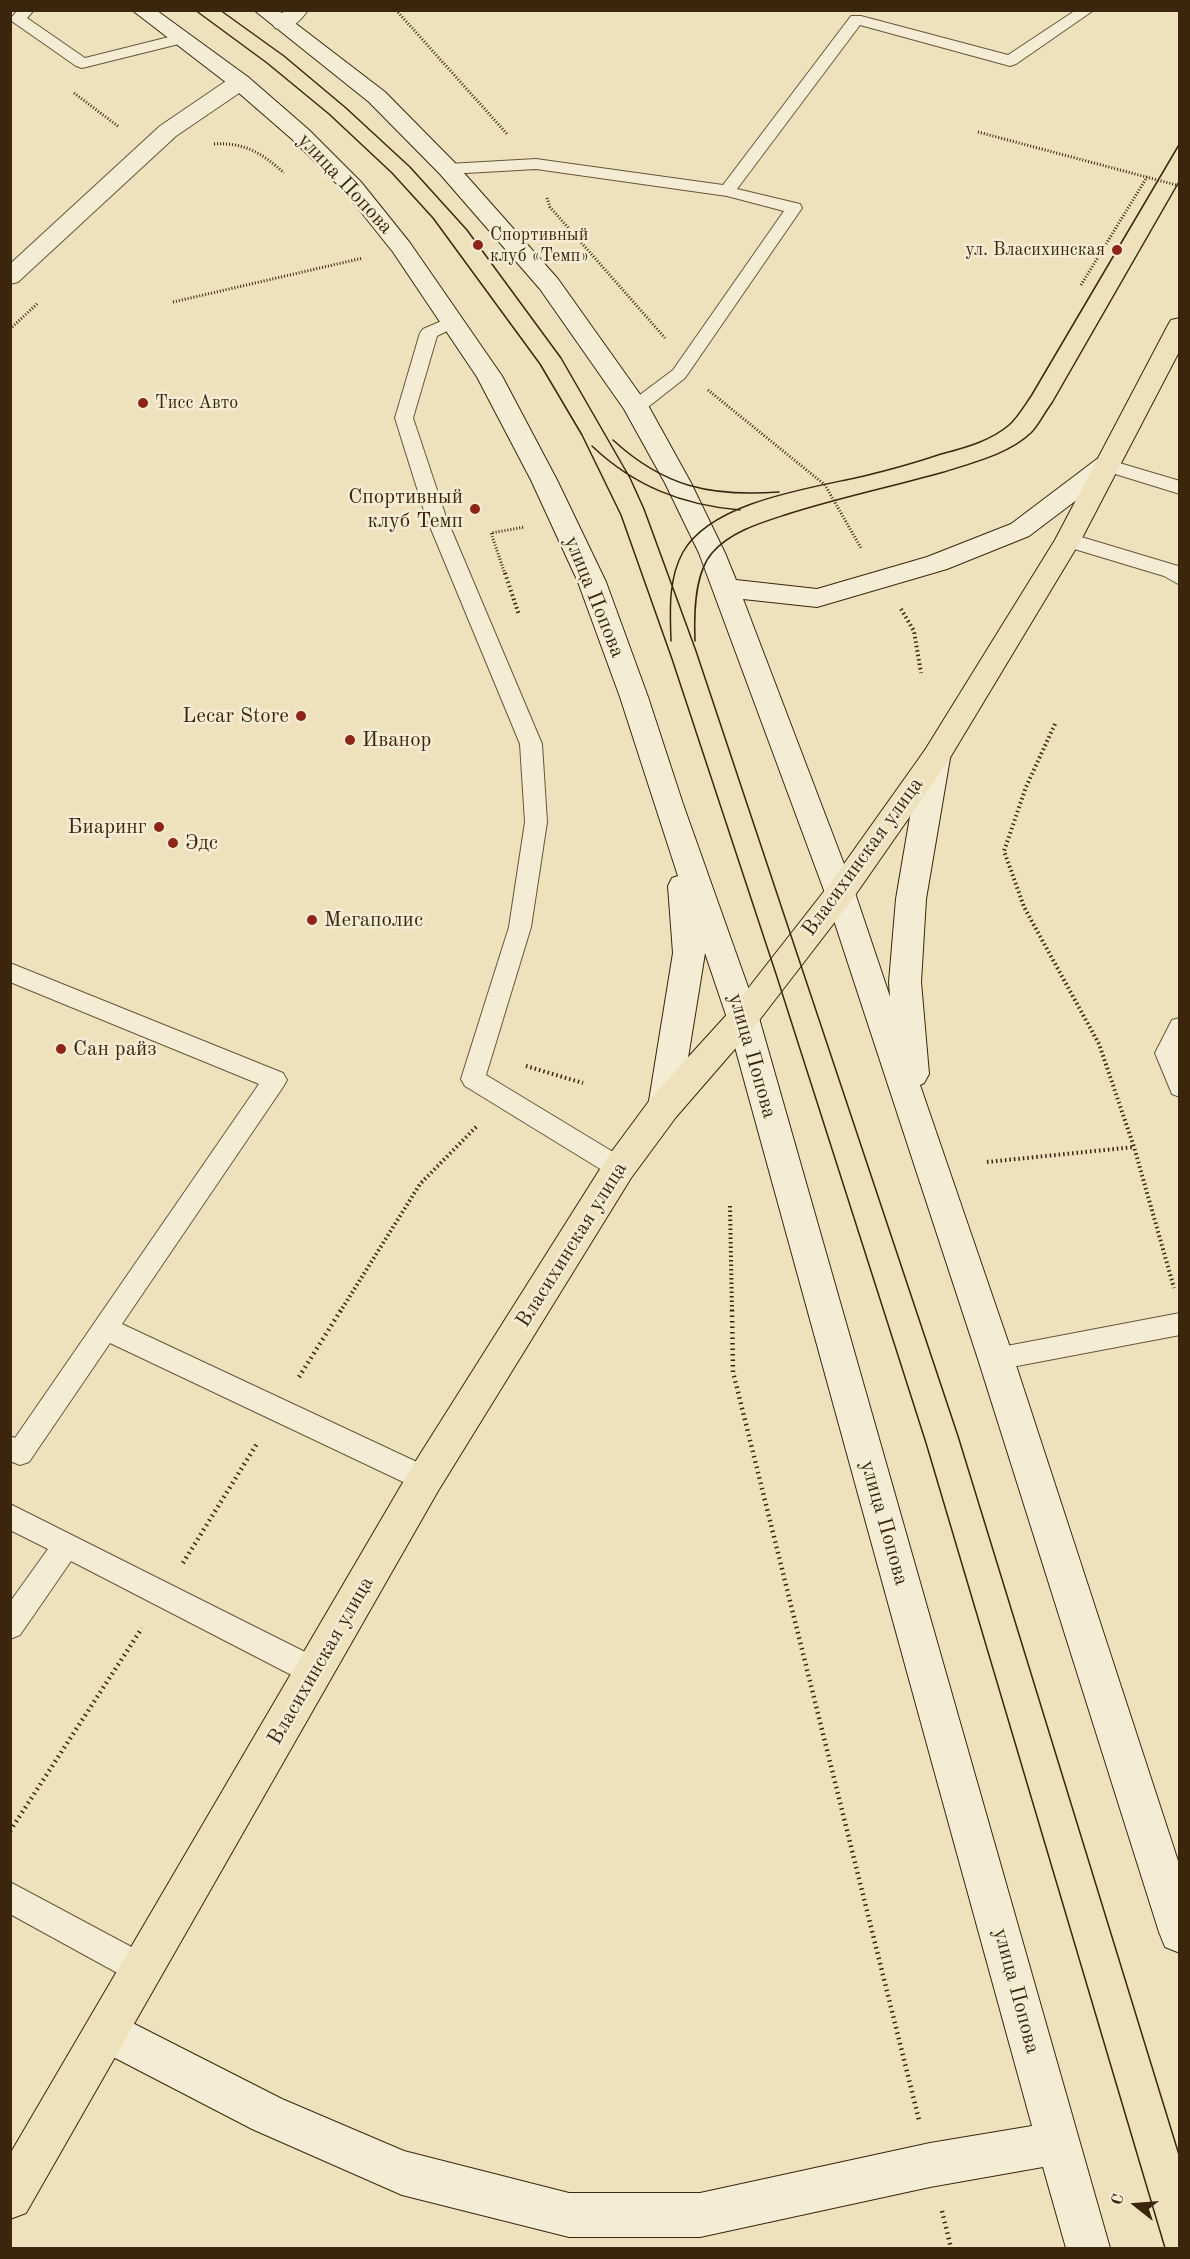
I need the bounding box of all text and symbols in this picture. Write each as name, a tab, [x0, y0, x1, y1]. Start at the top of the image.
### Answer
street label: улица Попова	[292, 128, 398, 240]
place label: Спортивный клуб «Темп»	[490, 224, 589, 266]
marker: Спортивный клуб «Темп»	[471, 238, 485, 252]
place label: ул. Власихинская	[965, 239, 1105, 261]
marker: ул. Власихинская	[1110, 243, 1124, 257]
place label: Тисс Авто	[155, 392, 238, 414]
marker: Тисс Авто	[136, 396, 150, 410]
place label: Спортивный клуб Темп	[348, 484, 463, 534]
marker: Спортивный клуб Темп	[468, 502, 482, 516]
street label: улица Попова	[558, 533, 630, 661]
place label: Lecar Store	[182, 703, 289, 729]
marker: Lecar Store	[294, 709, 308, 723]
place label: Иванор	[362, 727, 431, 753]
marker: Иванор	[343, 733, 357, 747]
street label: Власихинская улица	[797, 773, 929, 941]
place label: Биаринг	[68, 814, 147, 840]
marker: Биаринг	[152, 820, 166, 834]
place label: Эдс	[185, 830, 218, 856]
marker: Эдс	[166, 836, 180, 850]
place label: Мегаполис	[324, 907, 423, 933]
marker: Мегаполис	[305, 913, 319, 927]
street label: улица Попова	[722, 991, 782, 1121]
place label: Сан райз	[73, 1036, 156, 1062]
marker: Сан райз	[54, 1042, 68, 1056]
street label: Власихинская улица	[511, 1158, 633, 1332]
street label: улица Попова	[854, 1458, 914, 1588]
street label: Власихинская улица	[263, 1572, 379, 1750]
street label: улица Попова	[987, 1925, 1045, 2057]
north arrow	[1106, 2175, 1166, 2235]
text: С	[1110, 2192, 1128, 2207]

